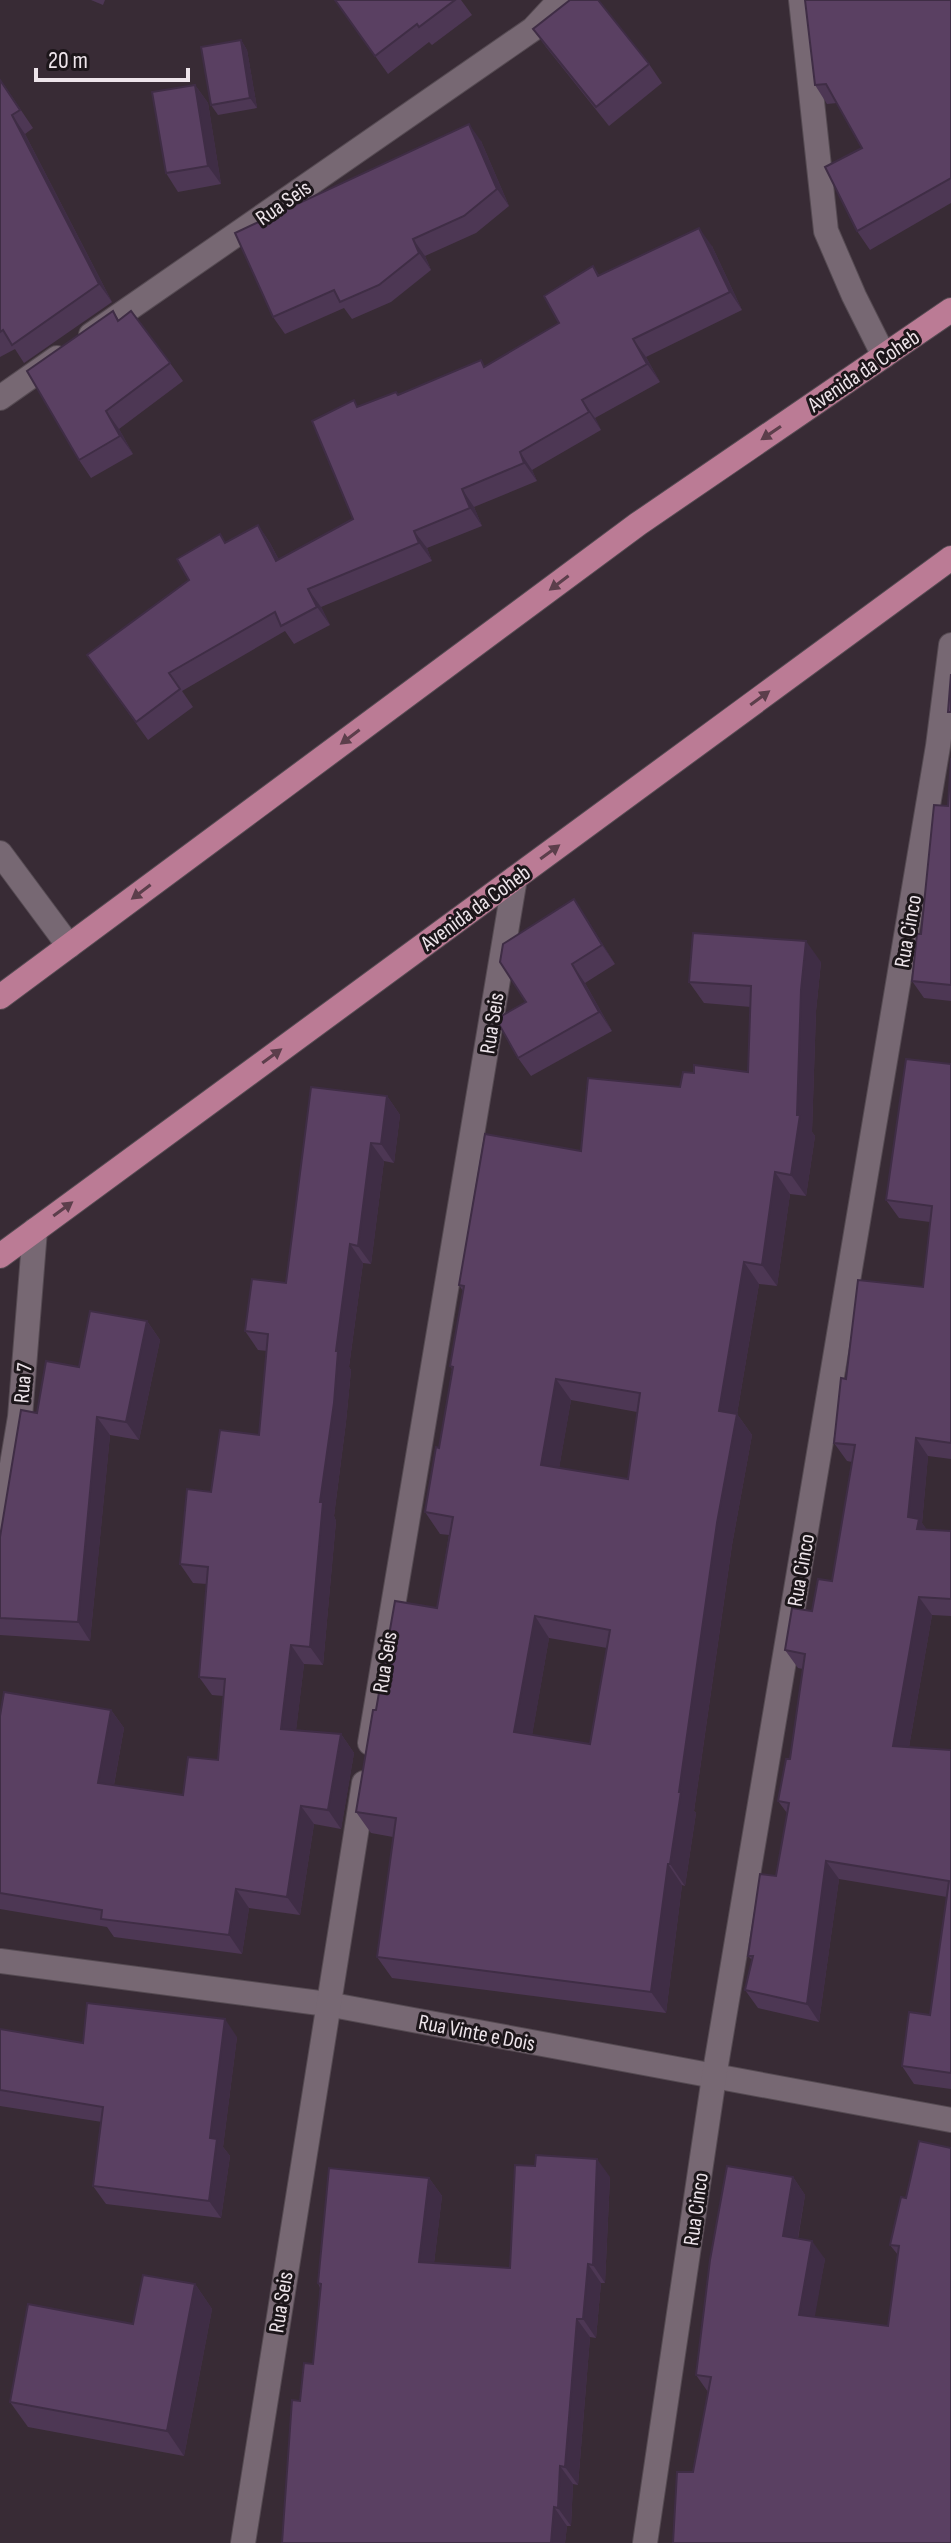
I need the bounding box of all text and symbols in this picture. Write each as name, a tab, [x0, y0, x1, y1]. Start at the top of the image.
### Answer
scale bar	[36, 32, 188, 82]
text: 20 m	[48, 46, 88, 75]
street label: Rua Seis	[251, 174, 317, 232]
street label: Avenida da Coheb	[802, 324, 925, 419]
one-way arrow	[761, 425, 782, 440]
one-way arrow	[548, 574, 569, 590]
one-way arrow	[749, 691, 770, 707]
one-way arrow	[339, 729, 360, 745]
one-way arrow	[539, 845, 560, 860]
street label: Avenida da Coheb	[415, 859, 536, 958]
one-way arrow	[131, 884, 151, 900]
street label: Rua Cinco	[889, 893, 928, 970]
street label: Rua Seis	[474, 991, 511, 1056]
one-way arrow	[262, 1048, 283, 1064]
one-way arrow	[53, 1202, 73, 1218]
street label: Rua 7	[8, 1362, 39, 1404]
street label: Rua Cinco	[782, 1532, 821, 1609]
street label: Rua Seis	[367, 1630, 404, 1695]
street label: Rua Vinte e Dois	[416, 2009, 537, 2058]
street label: Rua Cinco	[678, 2171, 715, 2247]
street label: Rua Seis	[263, 2270, 300, 2335]

